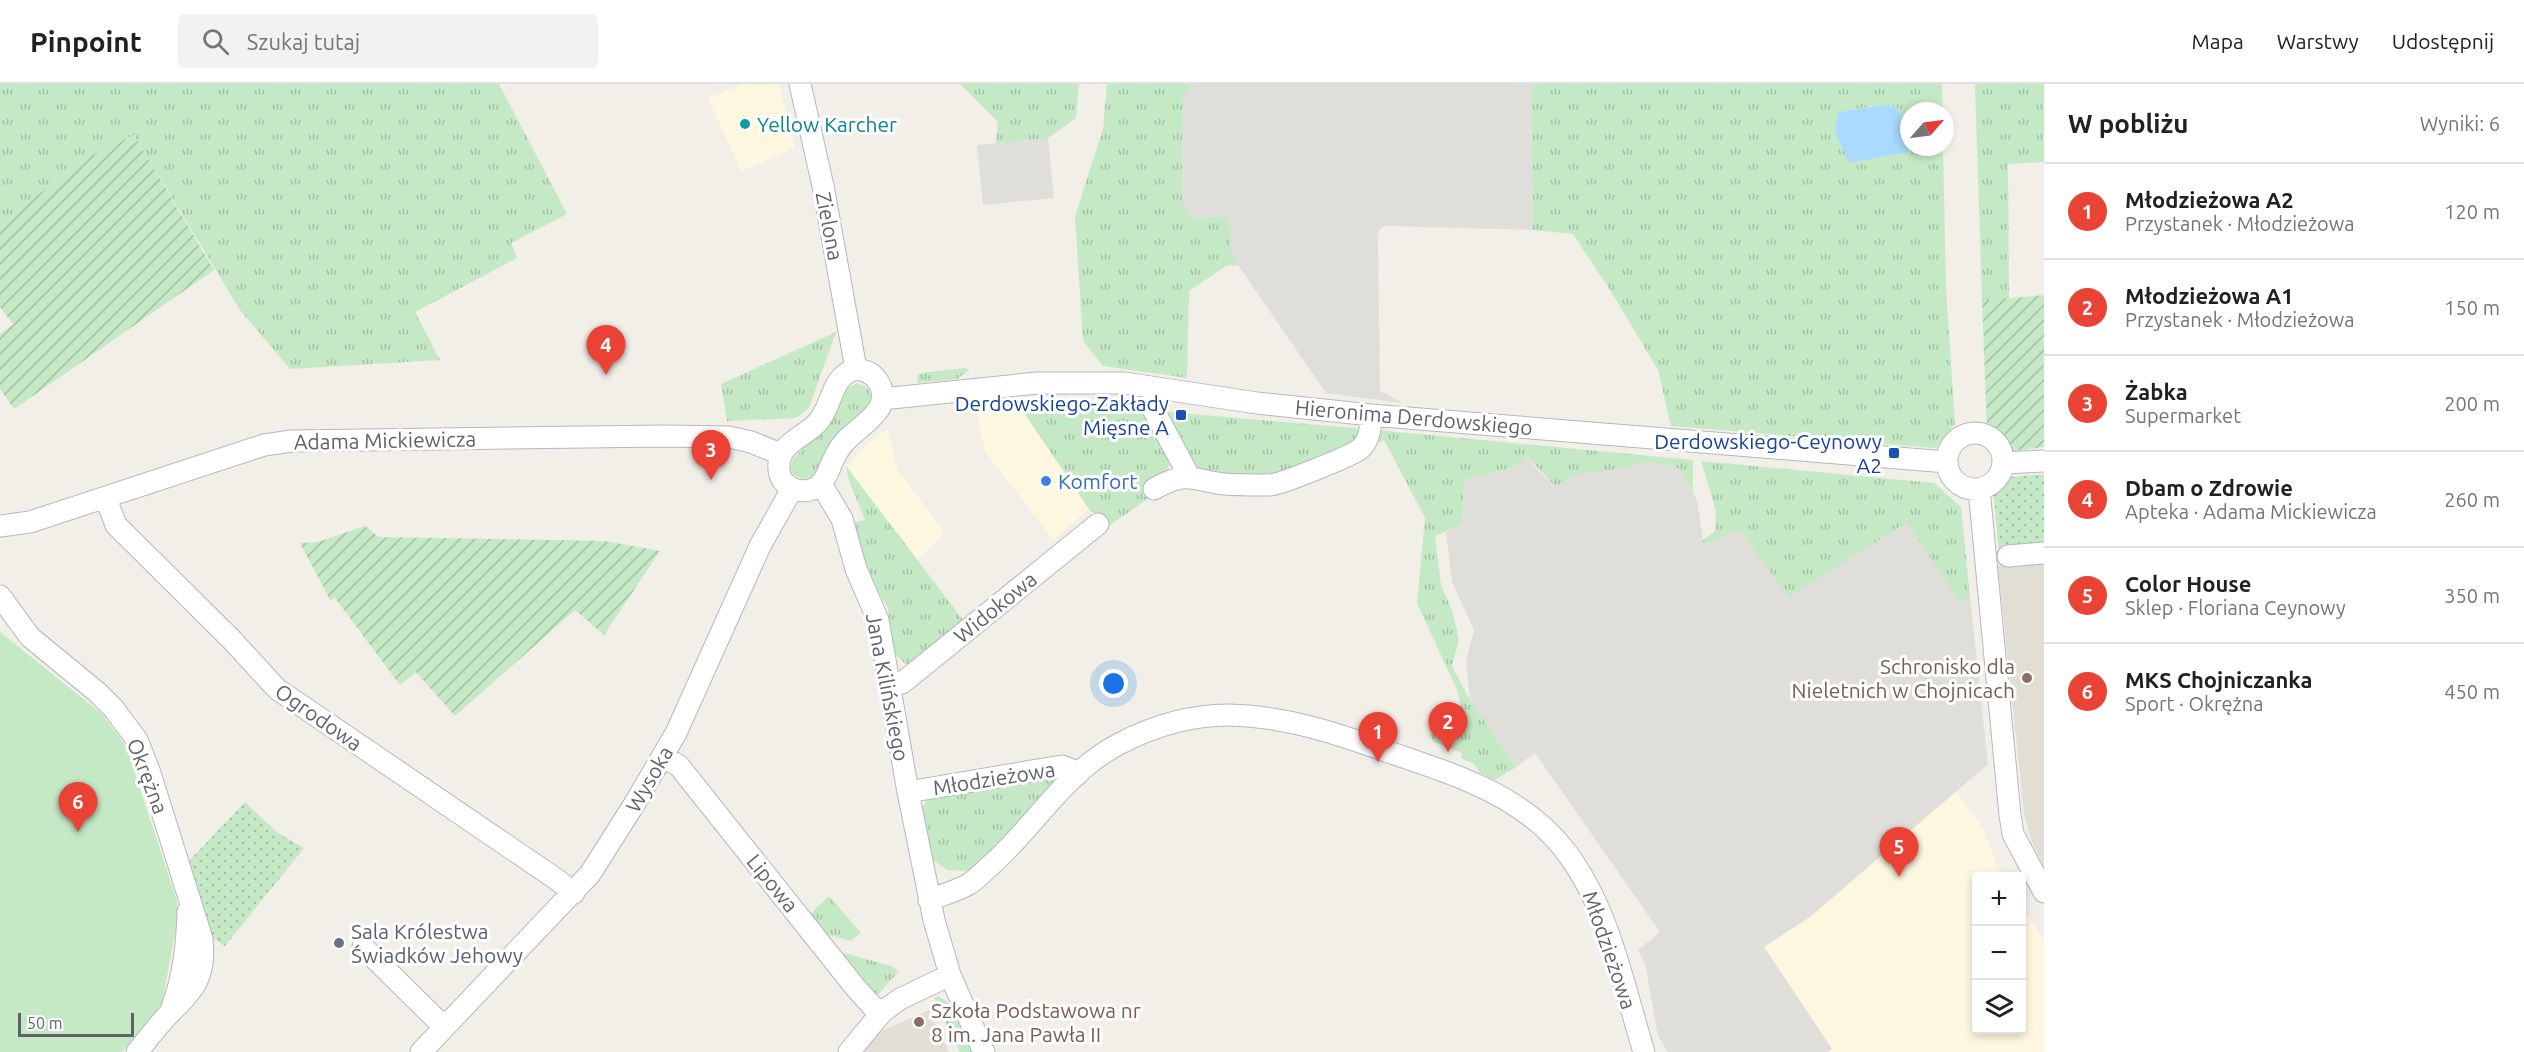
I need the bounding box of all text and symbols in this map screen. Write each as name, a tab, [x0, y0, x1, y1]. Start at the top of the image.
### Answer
search box	[178, 14, 598, 68]
icon: search	[199, 25, 232, 58]
text: Pinpoint	[30, 26, 142, 57]
text: Szukaj tutaj	[247, 29, 360, 54]
text: Mapa	[2192, 29, 2244, 53]
text: Warstwy	[2277, 29, 2359, 53]
text: Udostępnij	[2392, 29, 2494, 53]
north arrow	[1900, 102, 1954, 156]
text: W pobliżu	[2068, 109, 2189, 138]
place label: Yellow Karcher	[757, 112, 897, 136]
text: Wyniki: 6	[2420, 112, 2500, 135]
marker: Yellow Karcher	[738, 117, 752, 131]
text: Młodzieżowa A2	[2125, 187, 2294, 212]
street label: Zielona	[812, 190, 848, 262]
text: 1	[2082, 200, 2093, 223]
text: 120 m	[2444, 200, 2500, 223]
text: Przystanek · Młodzieżowa	[2125, 212, 2355, 235]
text: Młodzieżowa A1	[2125, 283, 2294, 308]
text: 2	[2082, 296, 2093, 319]
text: 150 m	[2444, 296, 2500, 319]
text: Przystanek · Młodzieżowa	[2125, 308, 2355, 331]
pin: 4	[586, 326, 626, 375]
text: Żabka	[2125, 379, 2188, 404]
place label: Derdowskiego-Zakłady Mięsne A	[955, 391, 1169, 439]
text: 3	[2082, 392, 2093, 415]
text: 200 m	[2444, 392, 2500, 415]
street label: Hieronima Derdowskiego	[1294, 395, 1534, 439]
text: Supermarket	[2125, 404, 2241, 427]
marker: Derdowskiego-Zakłady Mięsne A	[1174, 408, 1188, 422]
street label: Adama Mickiewicza	[294, 426, 476, 454]
place label: Derdowskiego-Ceynowy A2	[1654, 429, 1882, 477]
pin: 3	[692, 430, 730, 480]
marker: Derdowskiego-Ceynowy A2	[1887, 446, 1901, 460]
place label: Komfort	[1058, 469, 1137, 493]
marker: Komfort	[1039, 474, 1053, 488]
text: Dbam o Zdrowie	[2125, 475, 2293, 500]
text: 4	[2082, 488, 2093, 511]
text: 260 m	[2444, 488, 2500, 511]
text: Apteka · Adama Mickiewicza	[2125, 500, 2377, 523]
street label: Widokowa	[949, 567, 1041, 647]
text: Color House	[2125, 571, 2251, 596]
text: 5	[2082, 584, 2093, 607]
text: 350 m	[2444, 584, 2500, 607]
text: Sklep · Floriana Ceynowy	[2125, 596, 2346, 619]
street label: Jana Kilińskiego	[862, 611, 914, 763]
place label: Schronisko dla Nieletnich w Chojnicach	[1792, 654, 2015, 702]
text: MKS Chojniczanka	[2125, 667, 2312, 692]
your location	[1099, 669, 1128, 698]
marker: Schronisko dla Nieletnich w Chojnicach	[2020, 671, 2034, 685]
street label: Ogrodowa	[271, 678, 367, 756]
text: 6	[2082, 680, 2093, 703]
text: 450 m	[2444, 680, 2500, 703]
text: Sport · Okrężna	[2125, 692, 2264, 715]
pin: 2	[1428, 702, 1468, 752]
pin: 1	[1358, 712, 1398, 762]
street label: Okrężna	[123, 735, 173, 817]
street label: Wysoka	[621, 742, 677, 816]
street label: Młodzieżowa	[931, 756, 1057, 800]
pin: 6	[58, 782, 98, 832]
pin: 5	[1880, 828, 1918, 877]
street label: Lipowa	[742, 849, 804, 917]
map controls	[1972, 872, 2026, 1034]
button: +	[1972, 872, 2026, 926]
street label: Młodzieżowa	[1579, 888, 1641, 1012]
place label: Sala Królestwa Świadków Jehowy	[351, 919, 523, 967]
button: −	[1972, 926, 2026, 980]
marker: Sala Królestwa Świadków Jehowy	[332, 936, 346, 950]
button: layers	[1972, 980, 2026, 1034]
place label: Szkoła Podstawowa nr 8 im. Jana Pawła II	[931, 998, 1141, 1046]
scale bar	[18, 1010, 134, 1038]
text: 50 m	[27, 1014, 63, 1032]
marker: Szkoła Podstawowa nr 8 im. Jana Pawła II	[912, 1015, 926, 1029]

